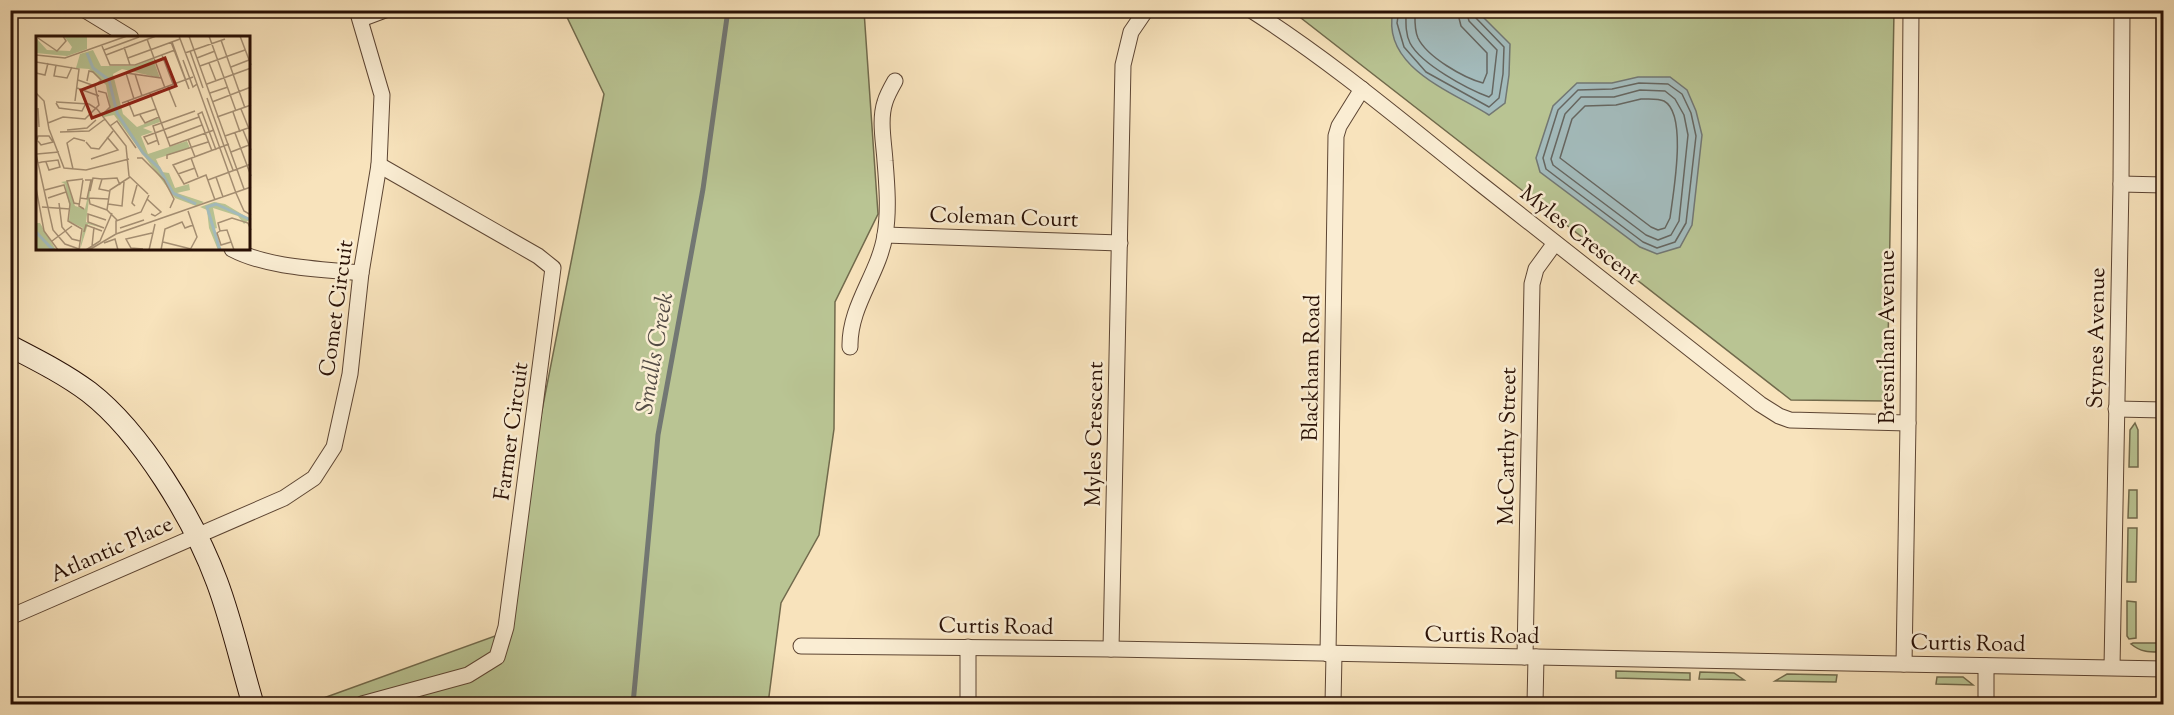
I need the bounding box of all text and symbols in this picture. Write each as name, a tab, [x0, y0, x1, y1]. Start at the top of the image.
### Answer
inset map	[36, 36, 250, 250]
street label: Myles Crescent	[1512, 179, 1647, 294]
street label: Coleman Court	[929, 200, 1079, 238]
street label: Comet Circuit	[313, 238, 363, 379]
street label: Bresnihan Avenue	[1873, 250, 1905, 424]
street label: Stynes Avenue	[2081, 267, 2115, 409]
water label: Smalls Creek	[629, 290, 683, 417]
street label: Blackham Road	[1296, 294, 1330, 442]
street label: Farmer Circuit	[487, 360, 539, 503]
street label: Myles Crescent	[1079, 361, 1113, 507]
street label: McCarthy Street	[1492, 366, 1526, 525]
street label: Atlantic Place	[46, 509, 179, 592]
street label: Curtis Road	[938, 611, 1054, 645]
street label: Curtis Road	[1424, 620, 1540, 654]
street label: Curtis Road	[1910, 628, 2026, 662]

